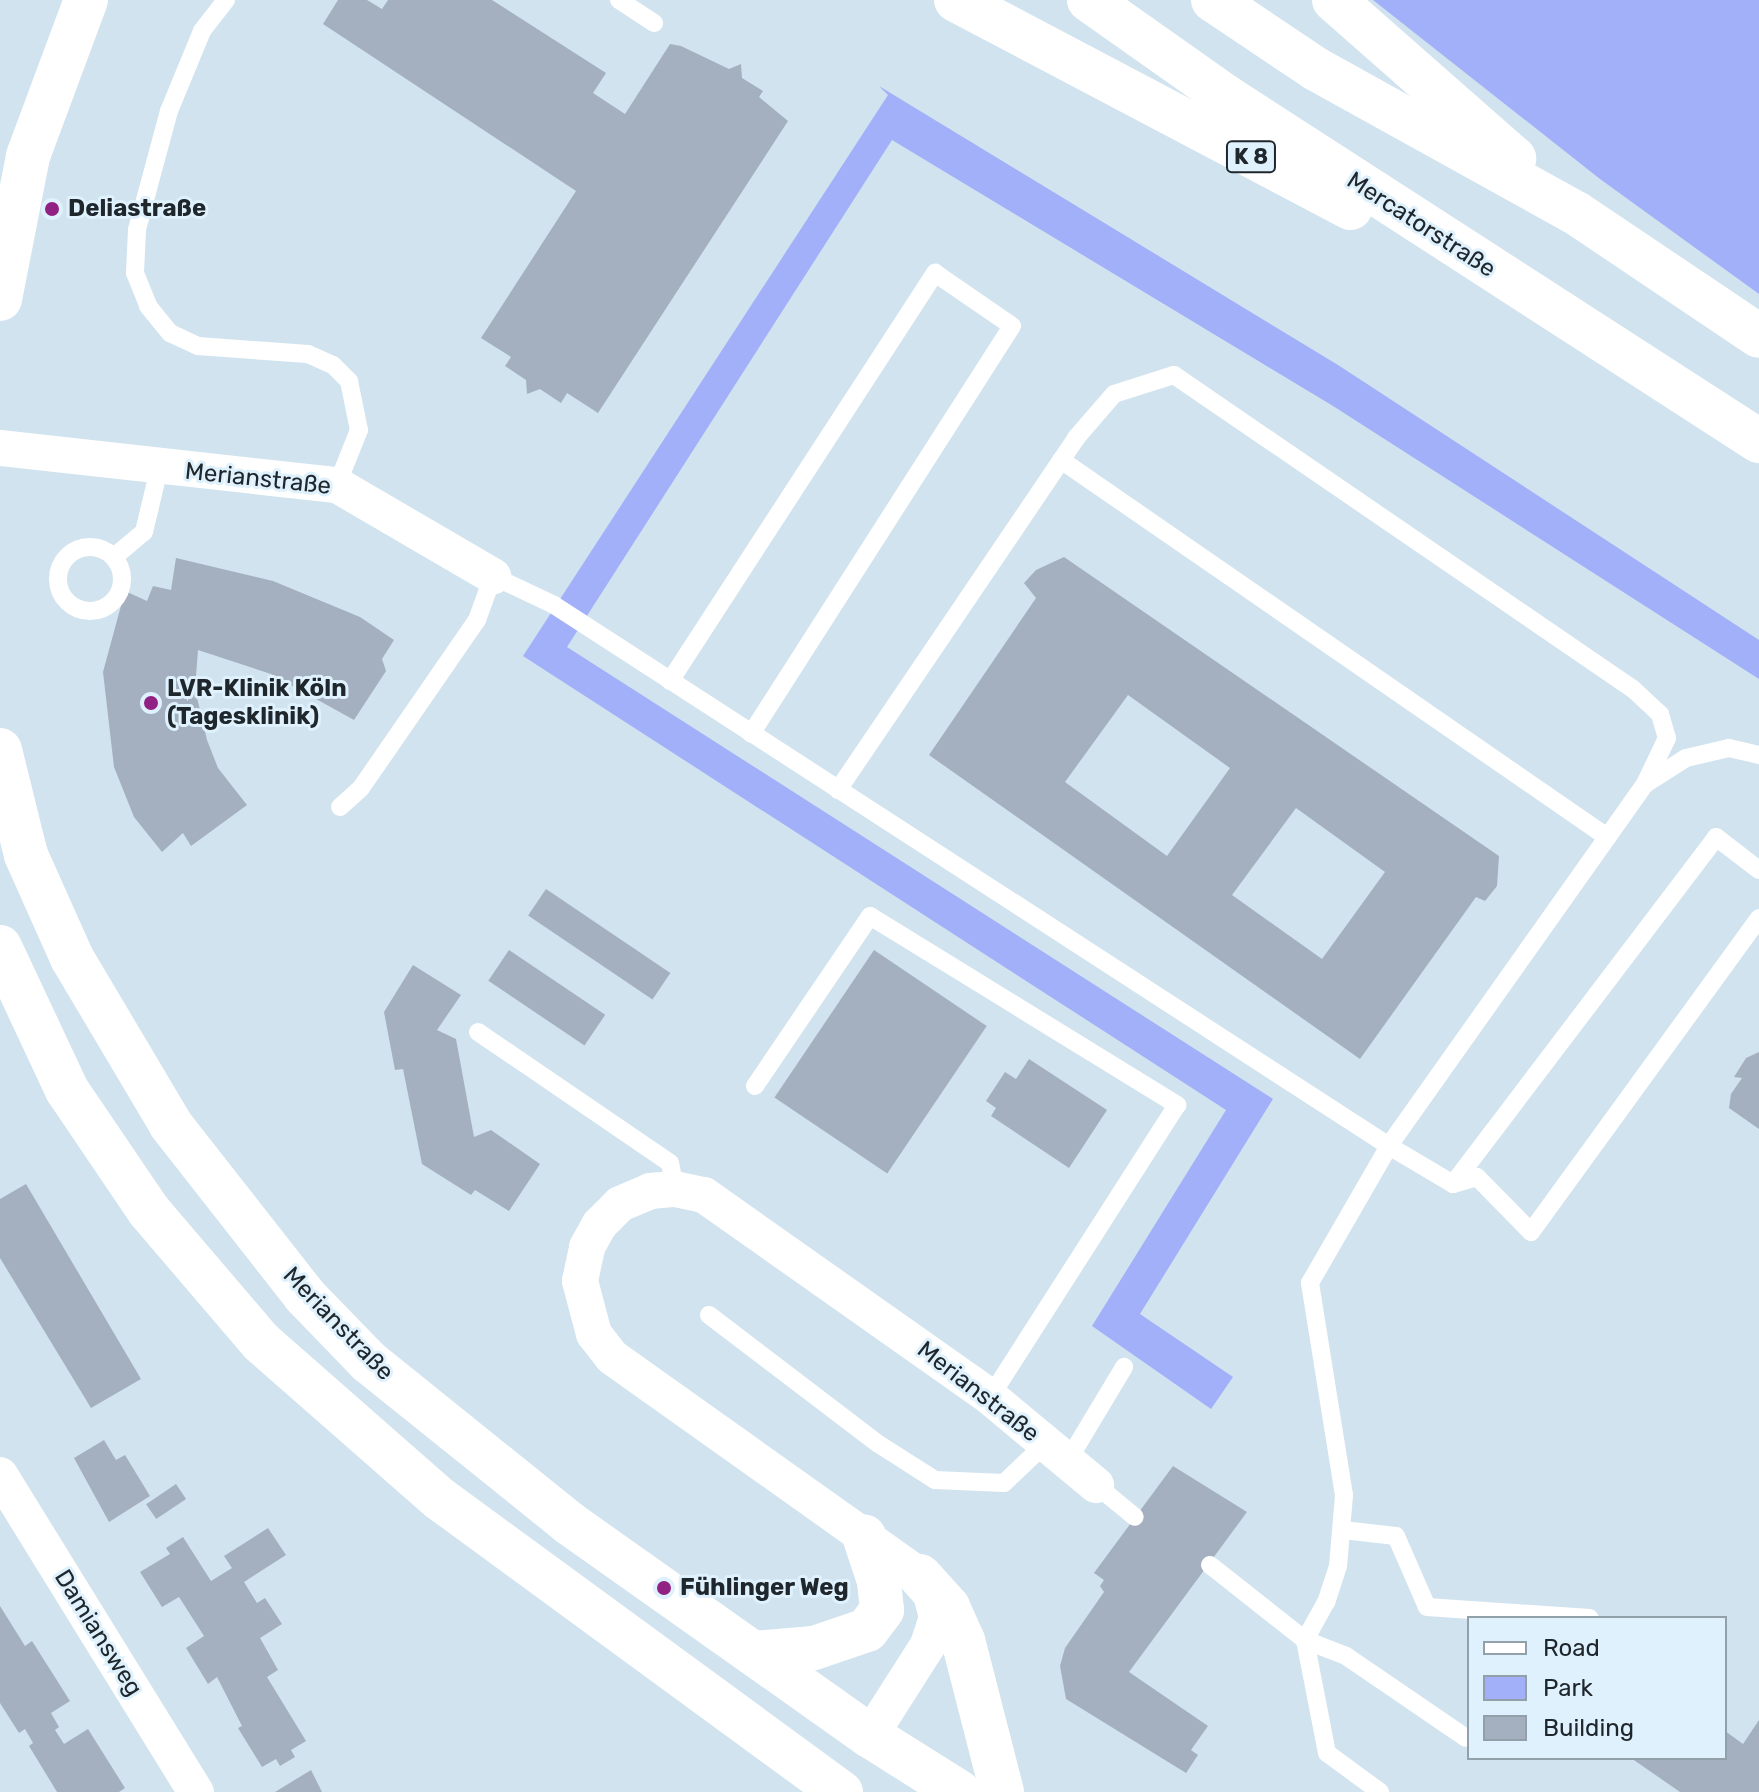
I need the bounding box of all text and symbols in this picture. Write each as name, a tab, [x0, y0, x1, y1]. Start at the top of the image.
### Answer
road number: K 8	[1225, 139, 1277, 175]
street label: Mercatorstraße	[1341, 166, 1501, 284]
place label: Deliastraße	[68, 195, 206, 223]
marker: Deliastraße	[43, 200, 61, 218]
street label: Merianstraße	[184, 457, 332, 501]
place label: LVR-Klinik Köln (Tagesklinik)	[167, 675, 347, 731]
marker: LVR-Klinik Köln (Tagesklinik)	[142, 694, 160, 712]
street label: Merianstraße	[277, 1261, 399, 1387]
street label: Merianstraße	[911, 1336, 1045, 1448]
street label: Damiansweg	[48, 1565, 148, 1701]
place label: Fühlinger Weg	[680, 1574, 849, 1602]
marker: Fühlinger Weg	[655, 1579, 673, 1597]
legend	[1467, 1616, 1727, 1760]
text: Road	[1543, 1634, 1600, 1662]
text: Park	[1543, 1674, 1593, 1702]
text: Building	[1543, 1714, 1634, 1742]

